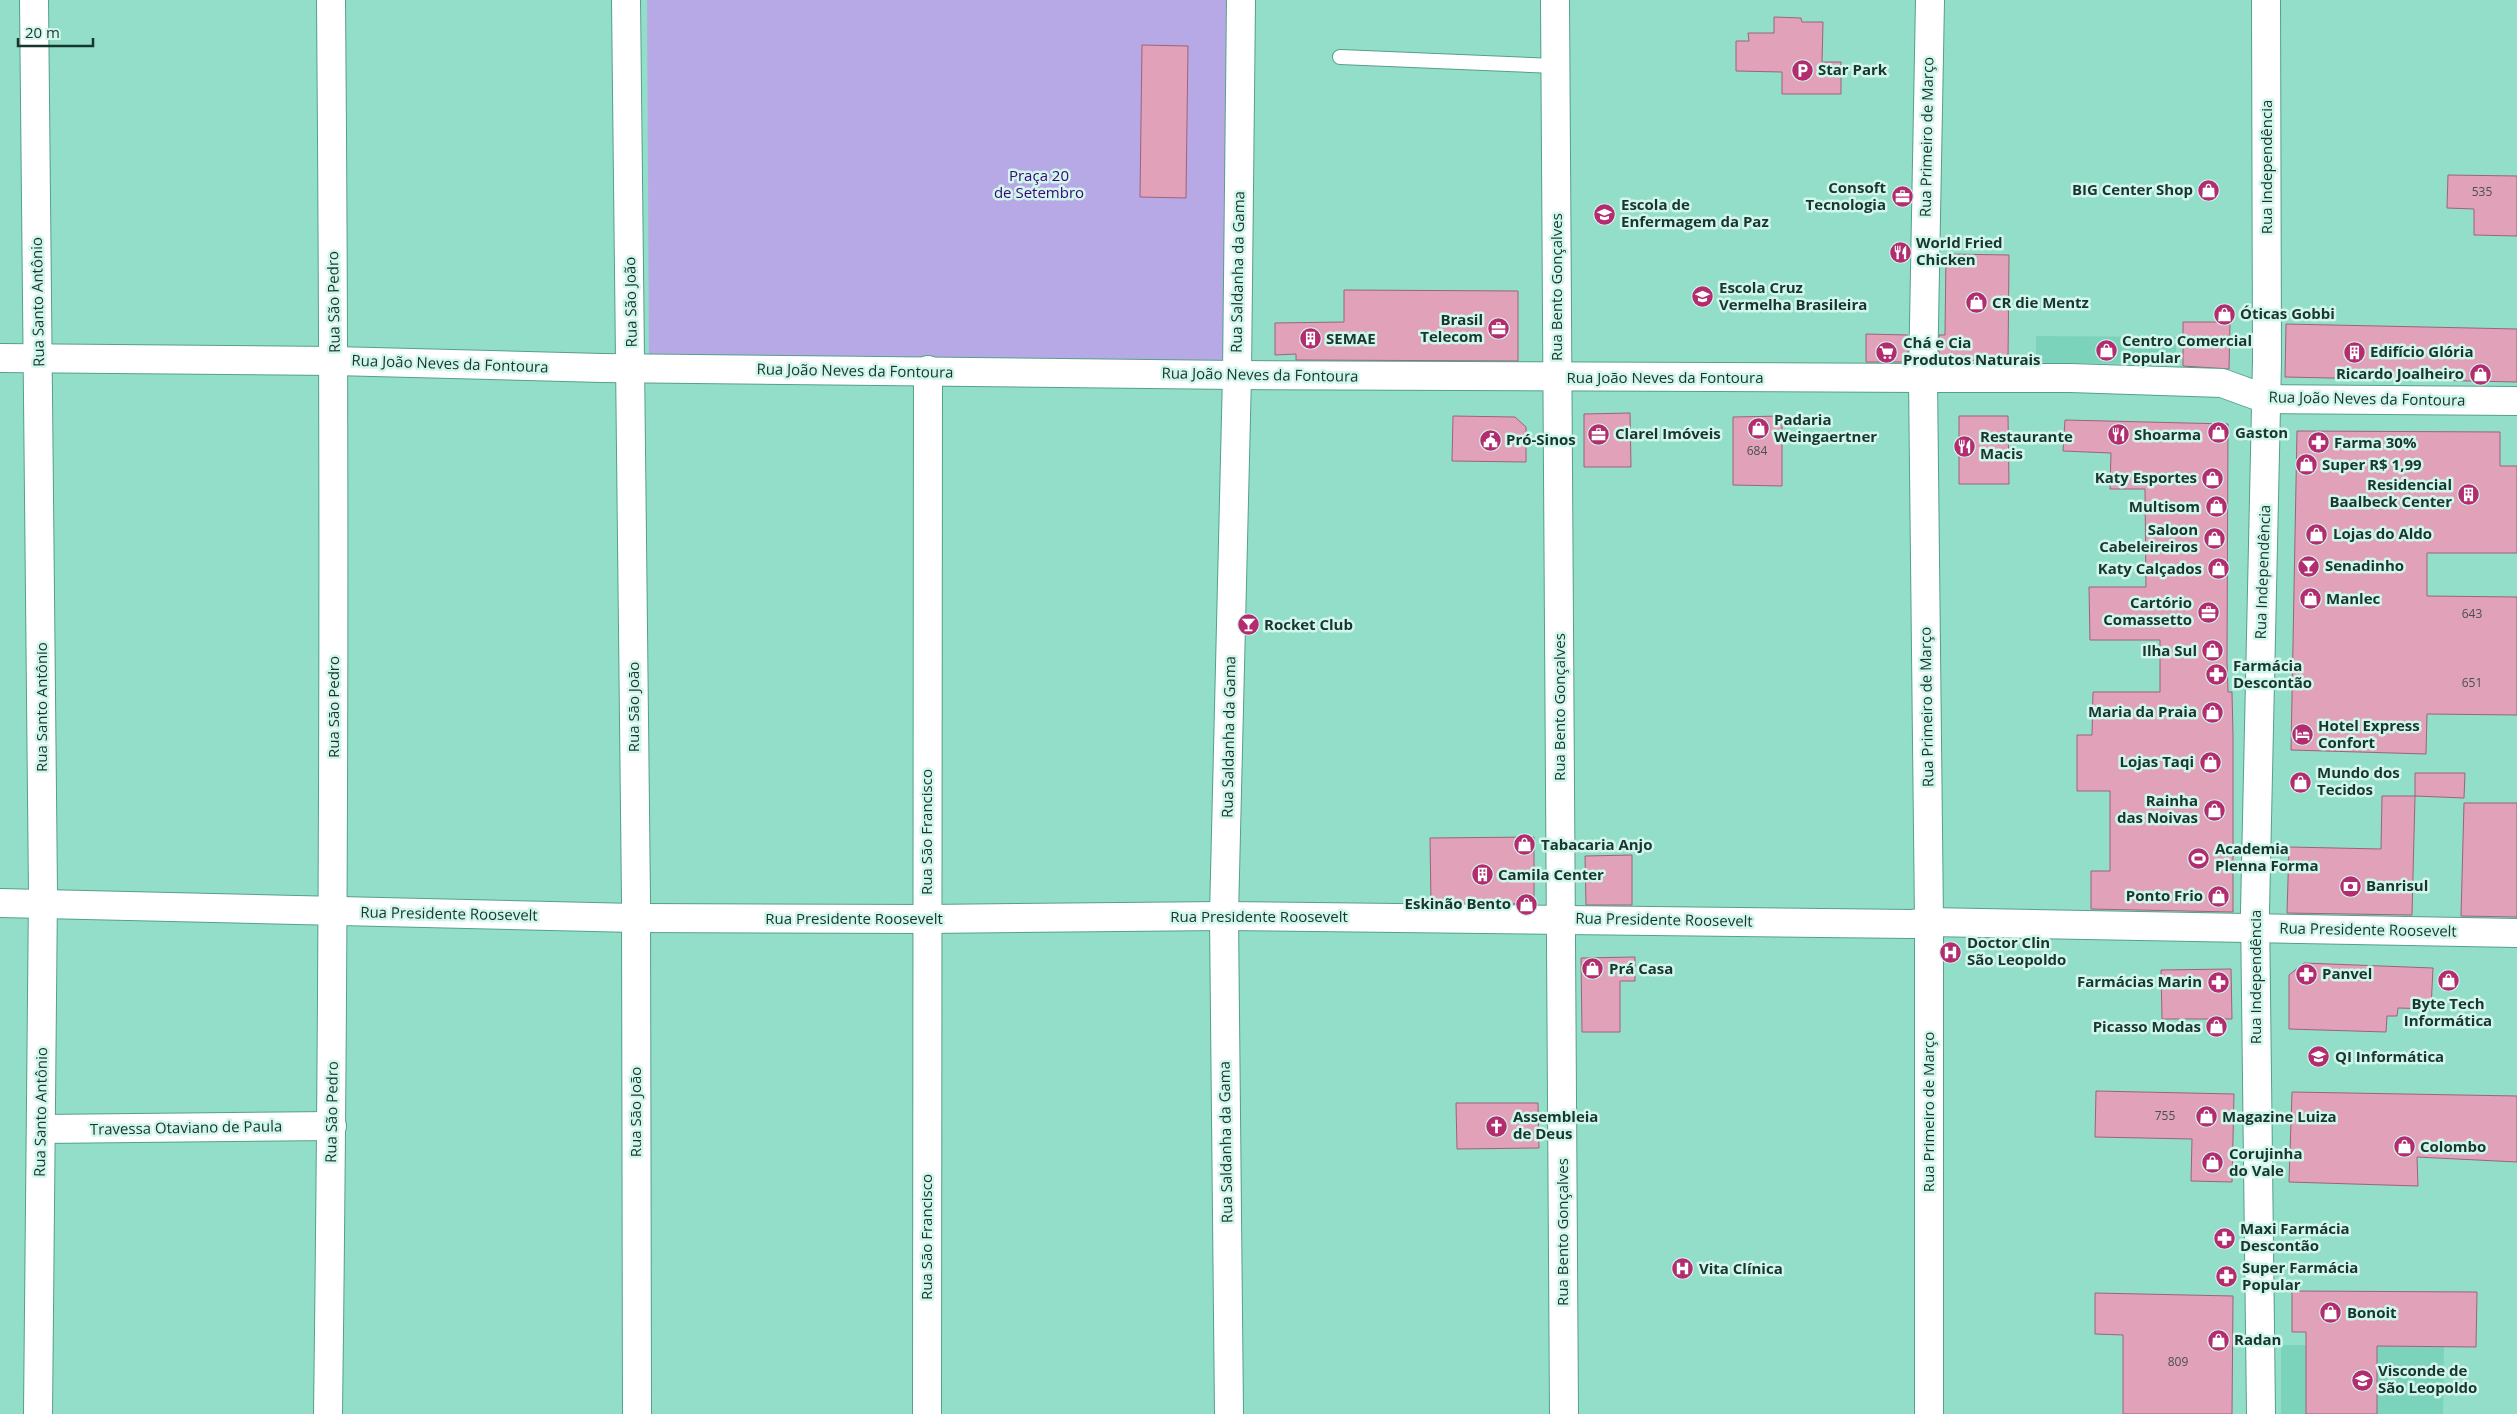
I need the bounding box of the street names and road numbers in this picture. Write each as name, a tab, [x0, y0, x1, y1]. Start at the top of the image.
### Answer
street label: Rua Primeiro de Março	[1915, 57, 1937, 217]
street label: Rua Independência	[2256, 100, 2276, 234]
street label: Rua Saldanha da Gama	[1226, 191, 1248, 353]
street label: Rua Bento Gonçalves	[1546, 213, 1566, 361]
street label: Rua Santo Antônio	[26, 237, 48, 367]
street label: Rua São Pedro	[322, 251, 344, 353]
street label: Rua São João	[619, 257, 641, 347]
street label: Rua João Neves da Fontoura	[351, 350, 549, 376]
street label: Rua João Neves da Fontoura	[756, 358, 954, 382]
street label: Rua João Neves da Fontoura	[1161, 362, 1359, 386]
street label: Rua João Neves da Fontoura	[1566, 367, 1764, 387]
street label: Rua João Neves da Fontoura	[2268, 386, 2466, 410]
street label: Rua Independência	[2250, 504, 2274, 640]
street label: Rua Primeiro de Março	[1915, 627, 1937, 787]
street label: Rua Bento Gonçalves	[1549, 633, 1569, 781]
street label: Rua Santo Antônio	[31, 642, 51, 772]
street label: Rua São Pedro	[323, 656, 343, 758]
street label: Rua Saldanha da Gama	[1217, 656, 1239, 818]
street label: Rua São João	[623, 662, 643, 752]
street label: Rua São Francisco	[916, 769, 936, 895]
street label: Rua Presidente Roosevelt	[360, 901, 538, 925]
street label: Rua Presidente Roosevelt	[1170, 906, 1348, 926]
street label: Rua Presidente Roosevelt	[1575, 907, 1753, 931]
street label: Rua Presidente Roosevelt	[765, 908, 943, 928]
street label: Rua Independência	[2245, 910, 2265, 1044]
street label: Rua Presidente Roosevelt	[2279, 917, 2457, 941]
street label: Rua Primeiro de Março	[1918, 1032, 1938, 1192]
street label: Rua Santo Antônio	[29, 1047, 51, 1177]
street label: Rua São Pedro	[320, 1061, 342, 1163]
street label: Rua Saldanha da Gama	[1214, 1061, 1236, 1223]
street label: Rua São João	[625, 1067, 645, 1157]
street label: Travessa Otaviano de Paula	[90, 1115, 282, 1139]
street label: Rua Bento Gonçalves	[1552, 1158, 1572, 1306]
street label: Rua São Francisco	[916, 1174, 936, 1300]

